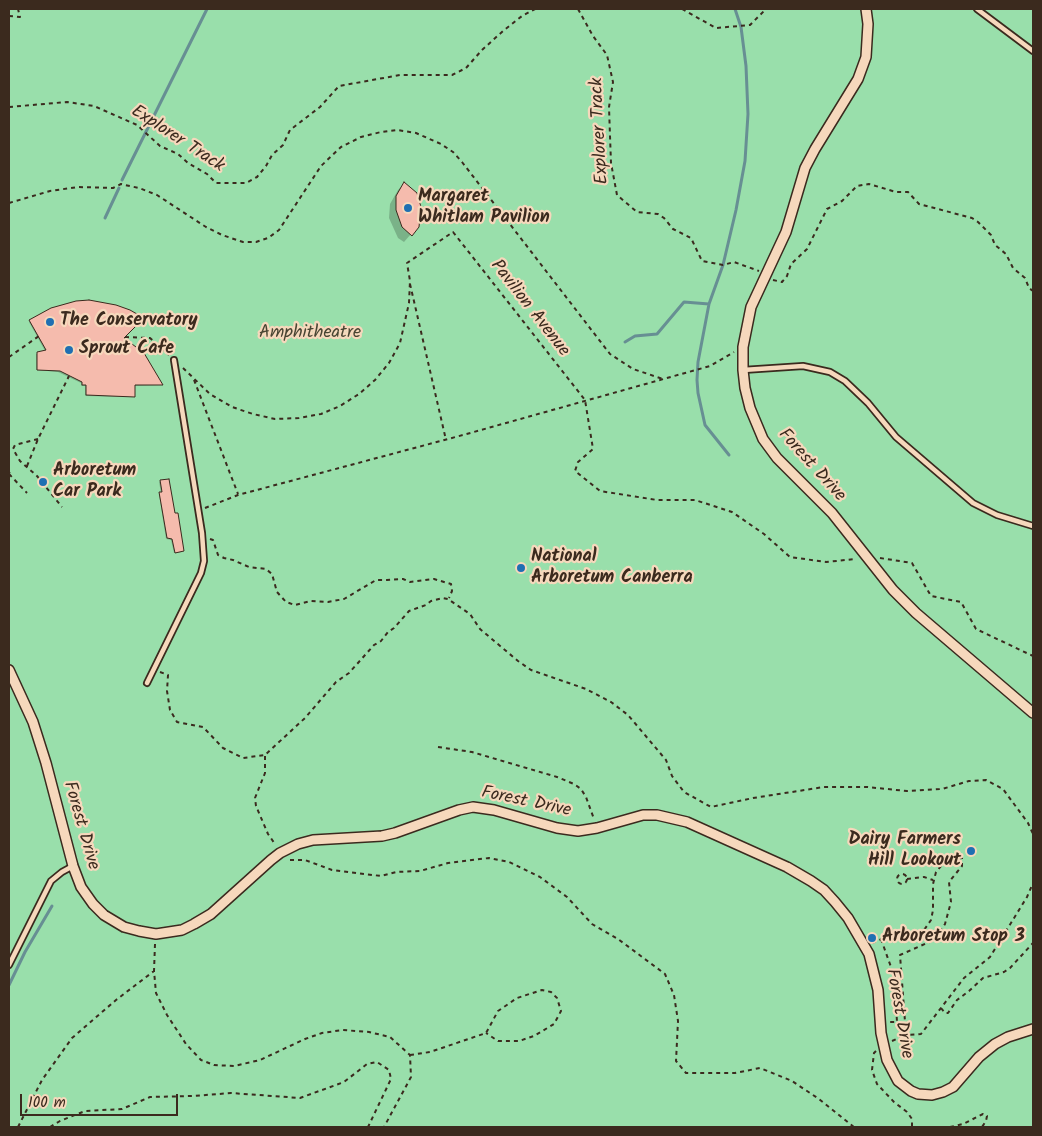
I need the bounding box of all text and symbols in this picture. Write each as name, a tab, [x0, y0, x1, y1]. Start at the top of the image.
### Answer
street label: Explorer Track	[587, 77, 615, 185]
street label: Explorer Track	[126, 102, 228, 178]
place label: Margaret Whitlam Pavilion	[418, 187, 550, 230]
marker: Margaret Whitlam Pavilion	[402, 202, 414, 214]
street label: Pavilion Avenue	[485, 256, 573, 362]
place label: The Conservatory	[60, 311, 198, 333]
marker: The Conservatory	[44, 316, 56, 328]
park label: Amphitheatre	[259, 323, 361, 345]
place label: Sprout Cafe	[79, 339, 174, 361]
marker: Sprout Cafe	[63, 344, 75, 356]
street label: Forest Drive	[773, 425, 849, 507]
place label: Arboretum Car Park	[53, 461, 136, 504]
marker: Arboretum Car Park	[37, 476, 49, 488]
place label: National Arboretum Canberra	[531, 547, 693, 590]
marker: National Arboretum Canberra	[515, 562, 527, 574]
street label: Forest Drive	[57, 779, 103, 873]
street label: Forest Drive	[479, 783, 573, 823]
place label: Dairy Farmers Hill Lookout	[848, 830, 961, 872]
marker: Dairy Farmers Hill Lookout	[965, 845, 977, 857]
place label: Arboretum Stop 3	[882, 927, 1025, 949]
marker: Arboretum Stop 3	[866, 932, 878, 944]
street label: Forest Drive	[879, 967, 917, 1061]
scale bar	[22, 1084, 180, 1116]
text: 100 m	[28, 1091, 66, 1115]

